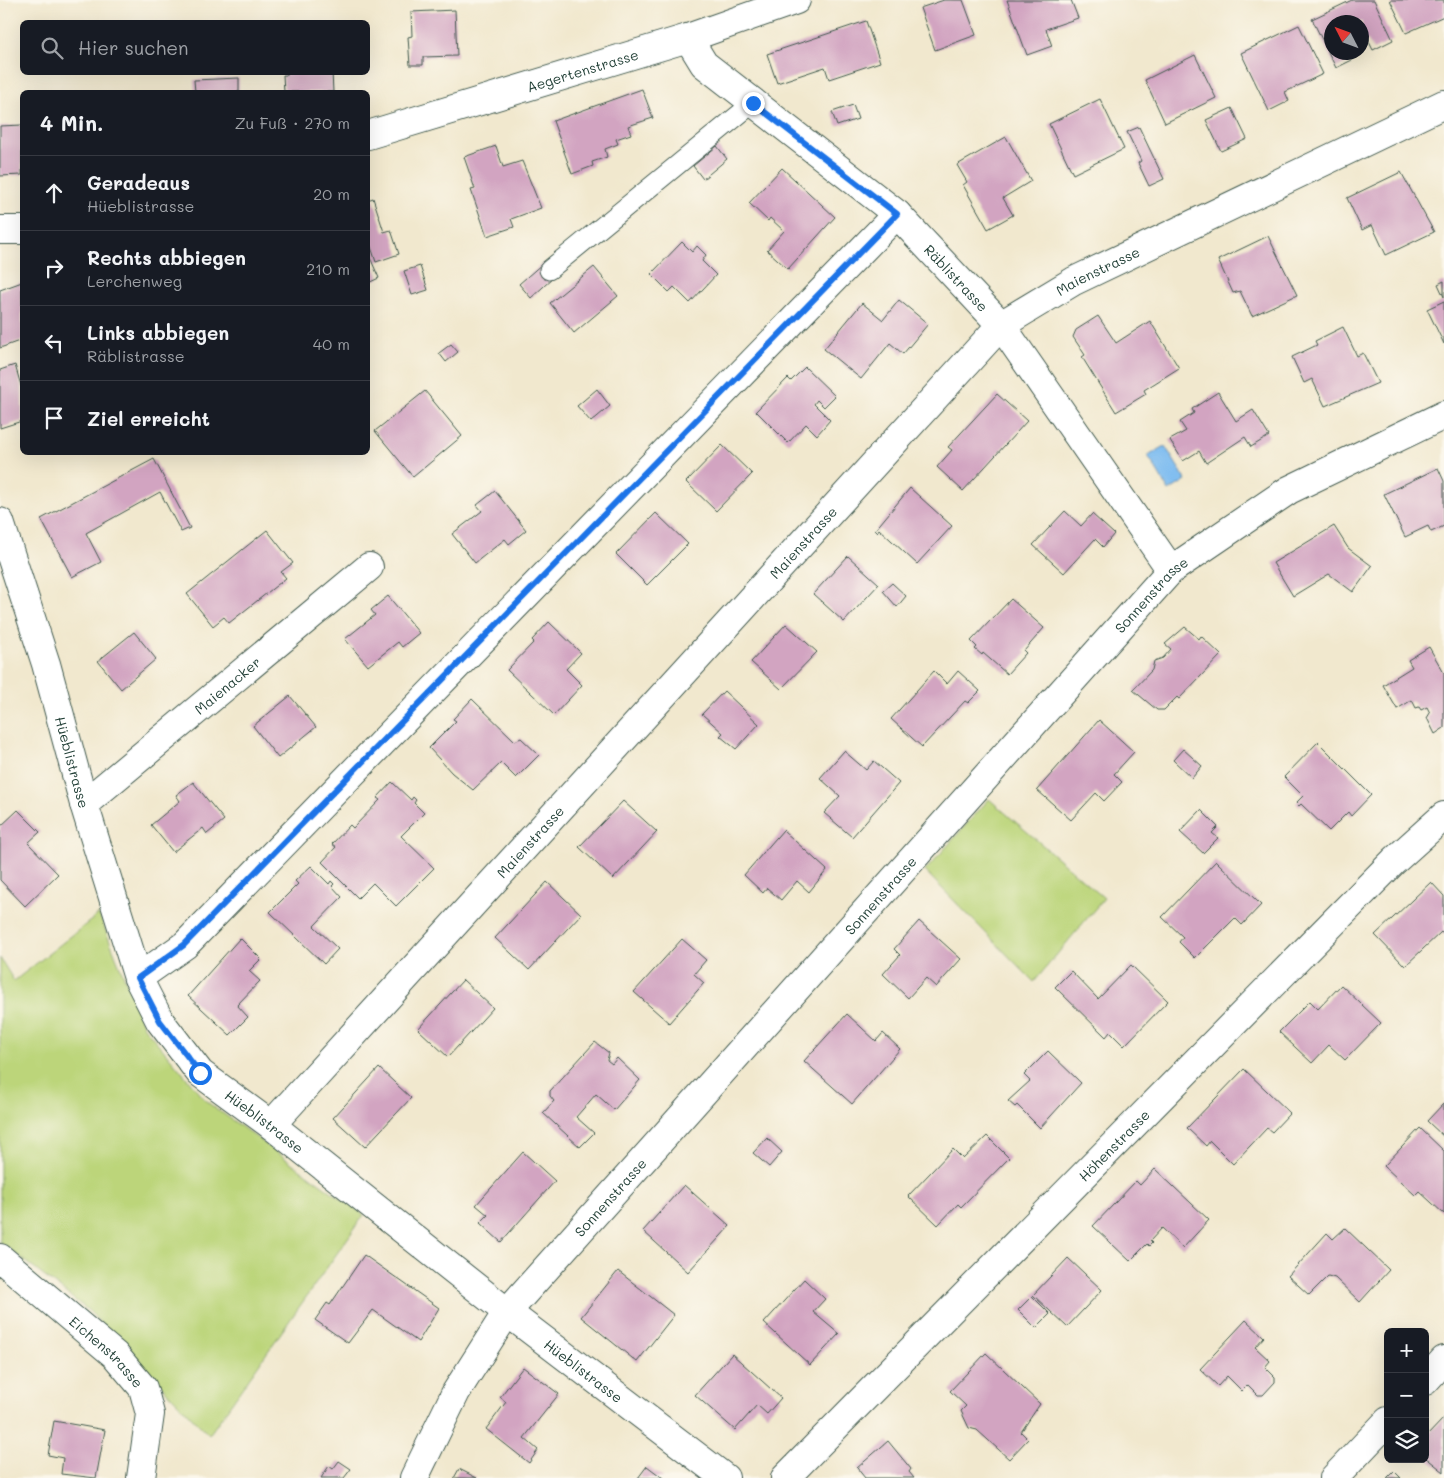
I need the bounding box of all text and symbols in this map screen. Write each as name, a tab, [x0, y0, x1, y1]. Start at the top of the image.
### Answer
north arrow	[1324, 15, 1369, 60]
search box	[20, 20, 370, 75]
icon: search	[38, 34, 66, 62]
text: Hier suchen	[78, 35, 189, 60]
street label: Aegertenstrasse	[524, 44, 641, 96]
route end	[742, 92, 765, 115]
text: 4 Min.	[40, 109, 103, 136]
text: Zu Fuß · 270 m	[235, 112, 350, 133]
text: Geradeaus	[87, 170, 190, 195]
icon: ahead	[40, 179, 68, 207]
text: 20 m	[313, 183, 350, 204]
text: Hüeblistrasse	[87, 195, 194, 216]
street label: Räblistrasse	[920, 240, 993, 315]
street label: Maienstrasse	[1052, 242, 1143, 300]
text: Rechts abbiegen	[87, 245, 246, 270]
icon: right	[40, 254, 68, 282]
text: 210 m	[306, 258, 350, 279]
text: Lerchenweg	[87, 270, 182, 291]
text: Links abbiegen	[87, 320, 229, 345]
icon: left	[40, 329, 68, 357]
text: 40 m	[313, 333, 350, 354]
text: Räblistrasse	[87, 345, 185, 366]
icon: arrive	[40, 404, 68, 432]
text: Ziel erreicht	[87, 406, 210, 431]
street label: Maienstrasse	[765, 502, 841, 582]
street label: Sonnenstrasse	[1110, 552, 1191, 637]
street label: Maienacker	[190, 652, 264, 718]
street label: Hüeblistrasse	[51, 714, 94, 810]
street label: Maienstrasse	[492, 801, 568, 882]
street label: Sonnenstrasse	[840, 852, 920, 938]
route start	[189, 1062, 212, 1085]
street label: Hüeblistrasse	[221, 1085, 308, 1157]
street label: Höhenstrasse	[1074, 1105, 1153, 1185]
street label: Sonnenstrasse	[570, 1154, 650, 1240]
street label: Eichenstrasse	[66, 1311, 148, 1391]
map controls	[1384, 1328, 1429, 1463]
button: +	[1384, 1328, 1429, 1373]
street label: Hüeblistrasse	[541, 1334, 627, 1407]
button: −	[1384, 1373, 1429, 1418]
button: layers	[1384, 1418, 1429, 1463]

